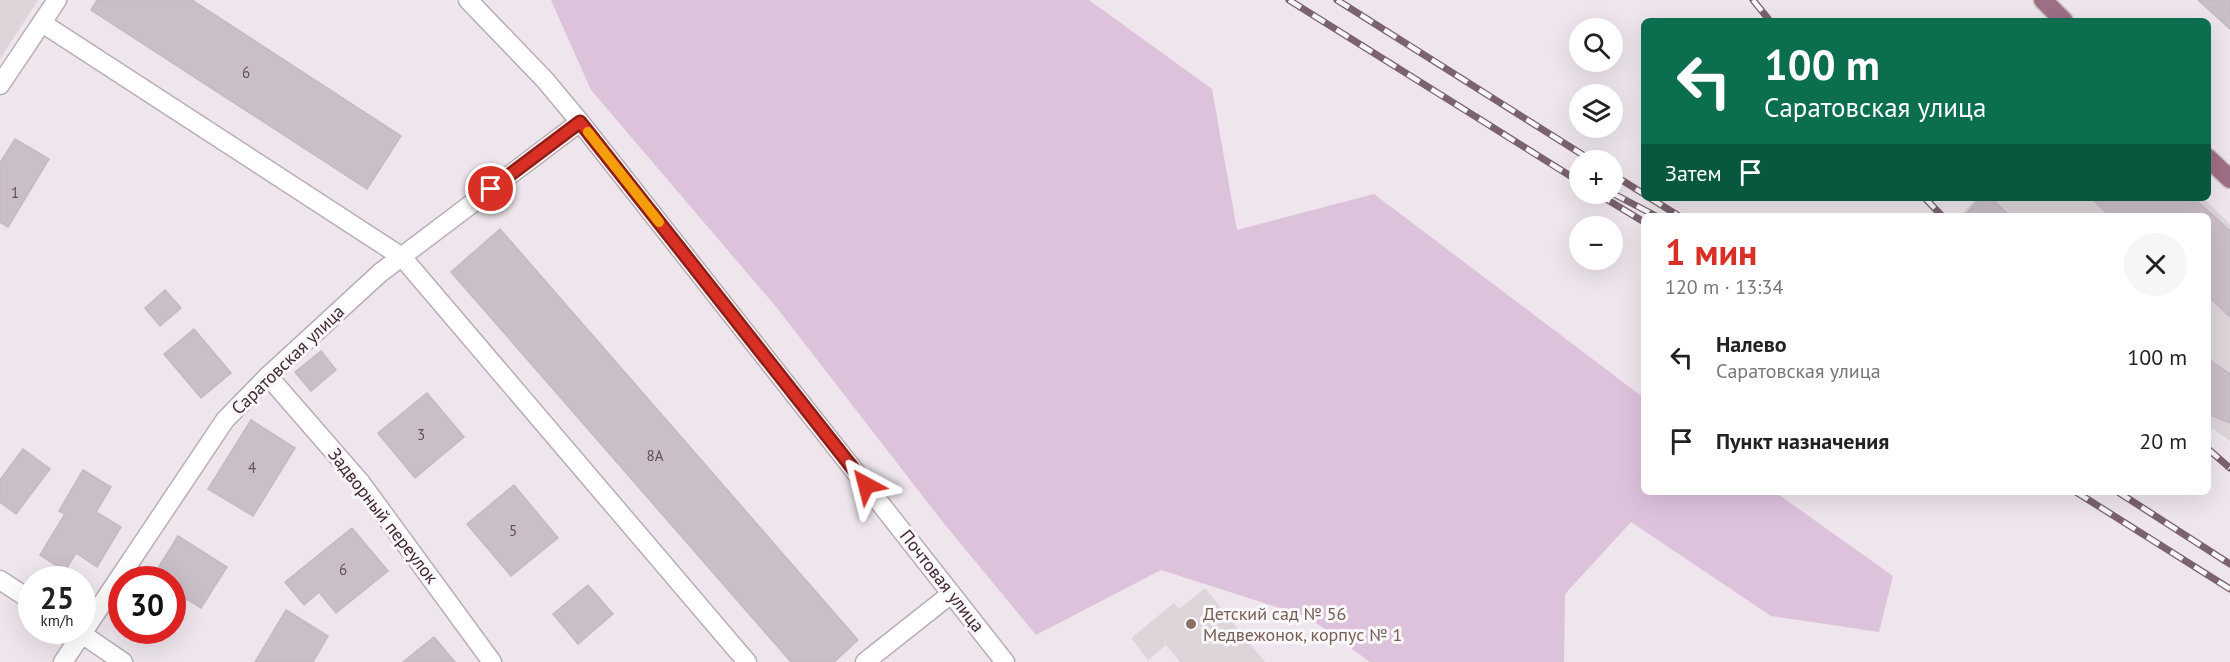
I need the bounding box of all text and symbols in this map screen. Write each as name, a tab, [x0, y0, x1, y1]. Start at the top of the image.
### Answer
map controls	[1569, 18, 1623, 270]
button: search	[1569, 18, 1623, 72]
text: 100 m	[1764, 37, 1880, 92]
icon: left	[1665, 42, 1743, 120]
house number: 6	[242, 63, 250, 82]
button: layers	[1569, 84, 1623, 138]
text: Саратовская улица	[1764, 90, 1986, 124]
button: +	[1569, 150, 1623, 204]
icon: arrive	[1734, 156, 1767, 189]
text: Затем	[1665, 159, 1722, 187]
pin	[465, 163, 516, 214]
icon: arrive	[474, 172, 507, 205]
house number: 1	[11, 183, 19, 202]
button: −	[1569, 216, 1623, 270]
text: 1 мин	[1665, 228, 1757, 275]
button: close	[2124, 233, 2187, 296]
text: 120 m · 13:34	[1665, 274, 1783, 300]
street label: Саратовская улица	[226, 300, 349, 419]
text: Налево	[1716, 330, 1787, 358]
icon: left	[1665, 341, 1698, 374]
text: 100 m	[2127, 343, 2187, 371]
text: Саратовская улица	[1716, 358, 1881, 384]
house number: 3	[417, 425, 425, 444]
icon: arrive	[1665, 425, 1698, 458]
text: Пункт назначения	[1716, 427, 1889, 455]
text: 20 m	[2139, 427, 2187, 455]
street label: Задворный переулок	[323, 443, 444, 588]
house number: 8А	[647, 446, 664, 465]
position arrow	[834, 453, 898, 517]
house number: 4	[248, 458, 256, 477]
house number: 5	[509, 521, 517, 540]
street label: Почтовая улица	[895, 525, 990, 637]
house number: 6	[339, 560, 347, 579]
speed limit sign: 30	[108, 566, 186, 644]
text: 25	[40, 578, 74, 617]
place label: Детский сад № 56 Медвежонок, корпус № 1	[1203, 602, 1402, 646]
text: km/h	[41, 611, 73, 630]
marker: Детский сад № 56 Медвежонок, корпус № 1	[1184, 617, 1198, 631]

